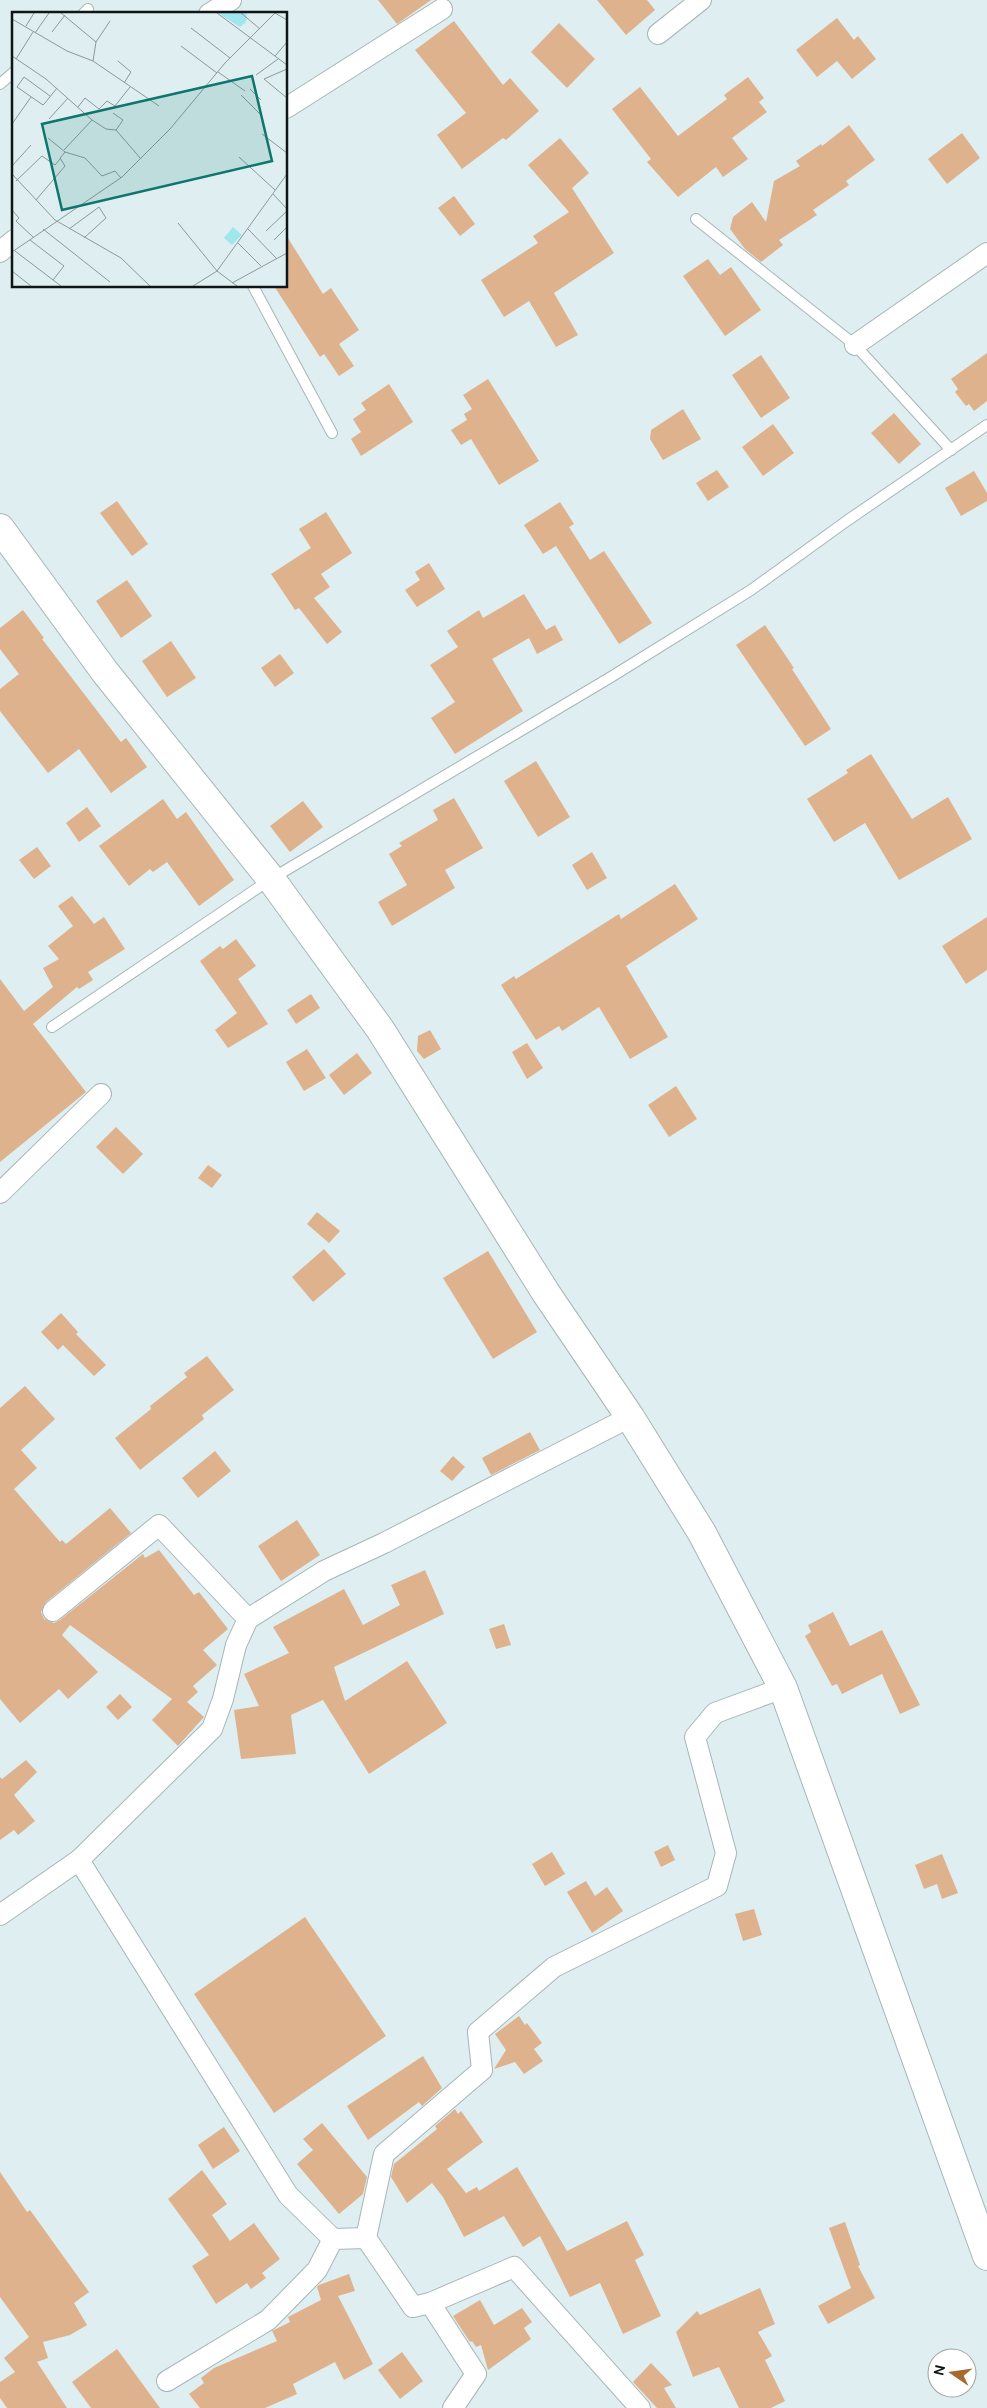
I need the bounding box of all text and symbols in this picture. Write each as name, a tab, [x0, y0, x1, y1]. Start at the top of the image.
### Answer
inset map	[12, 12, 288, 288]
north arrow	[927, 2348, 977, 2398]
text: N	[929, 2363, 949, 2377]

